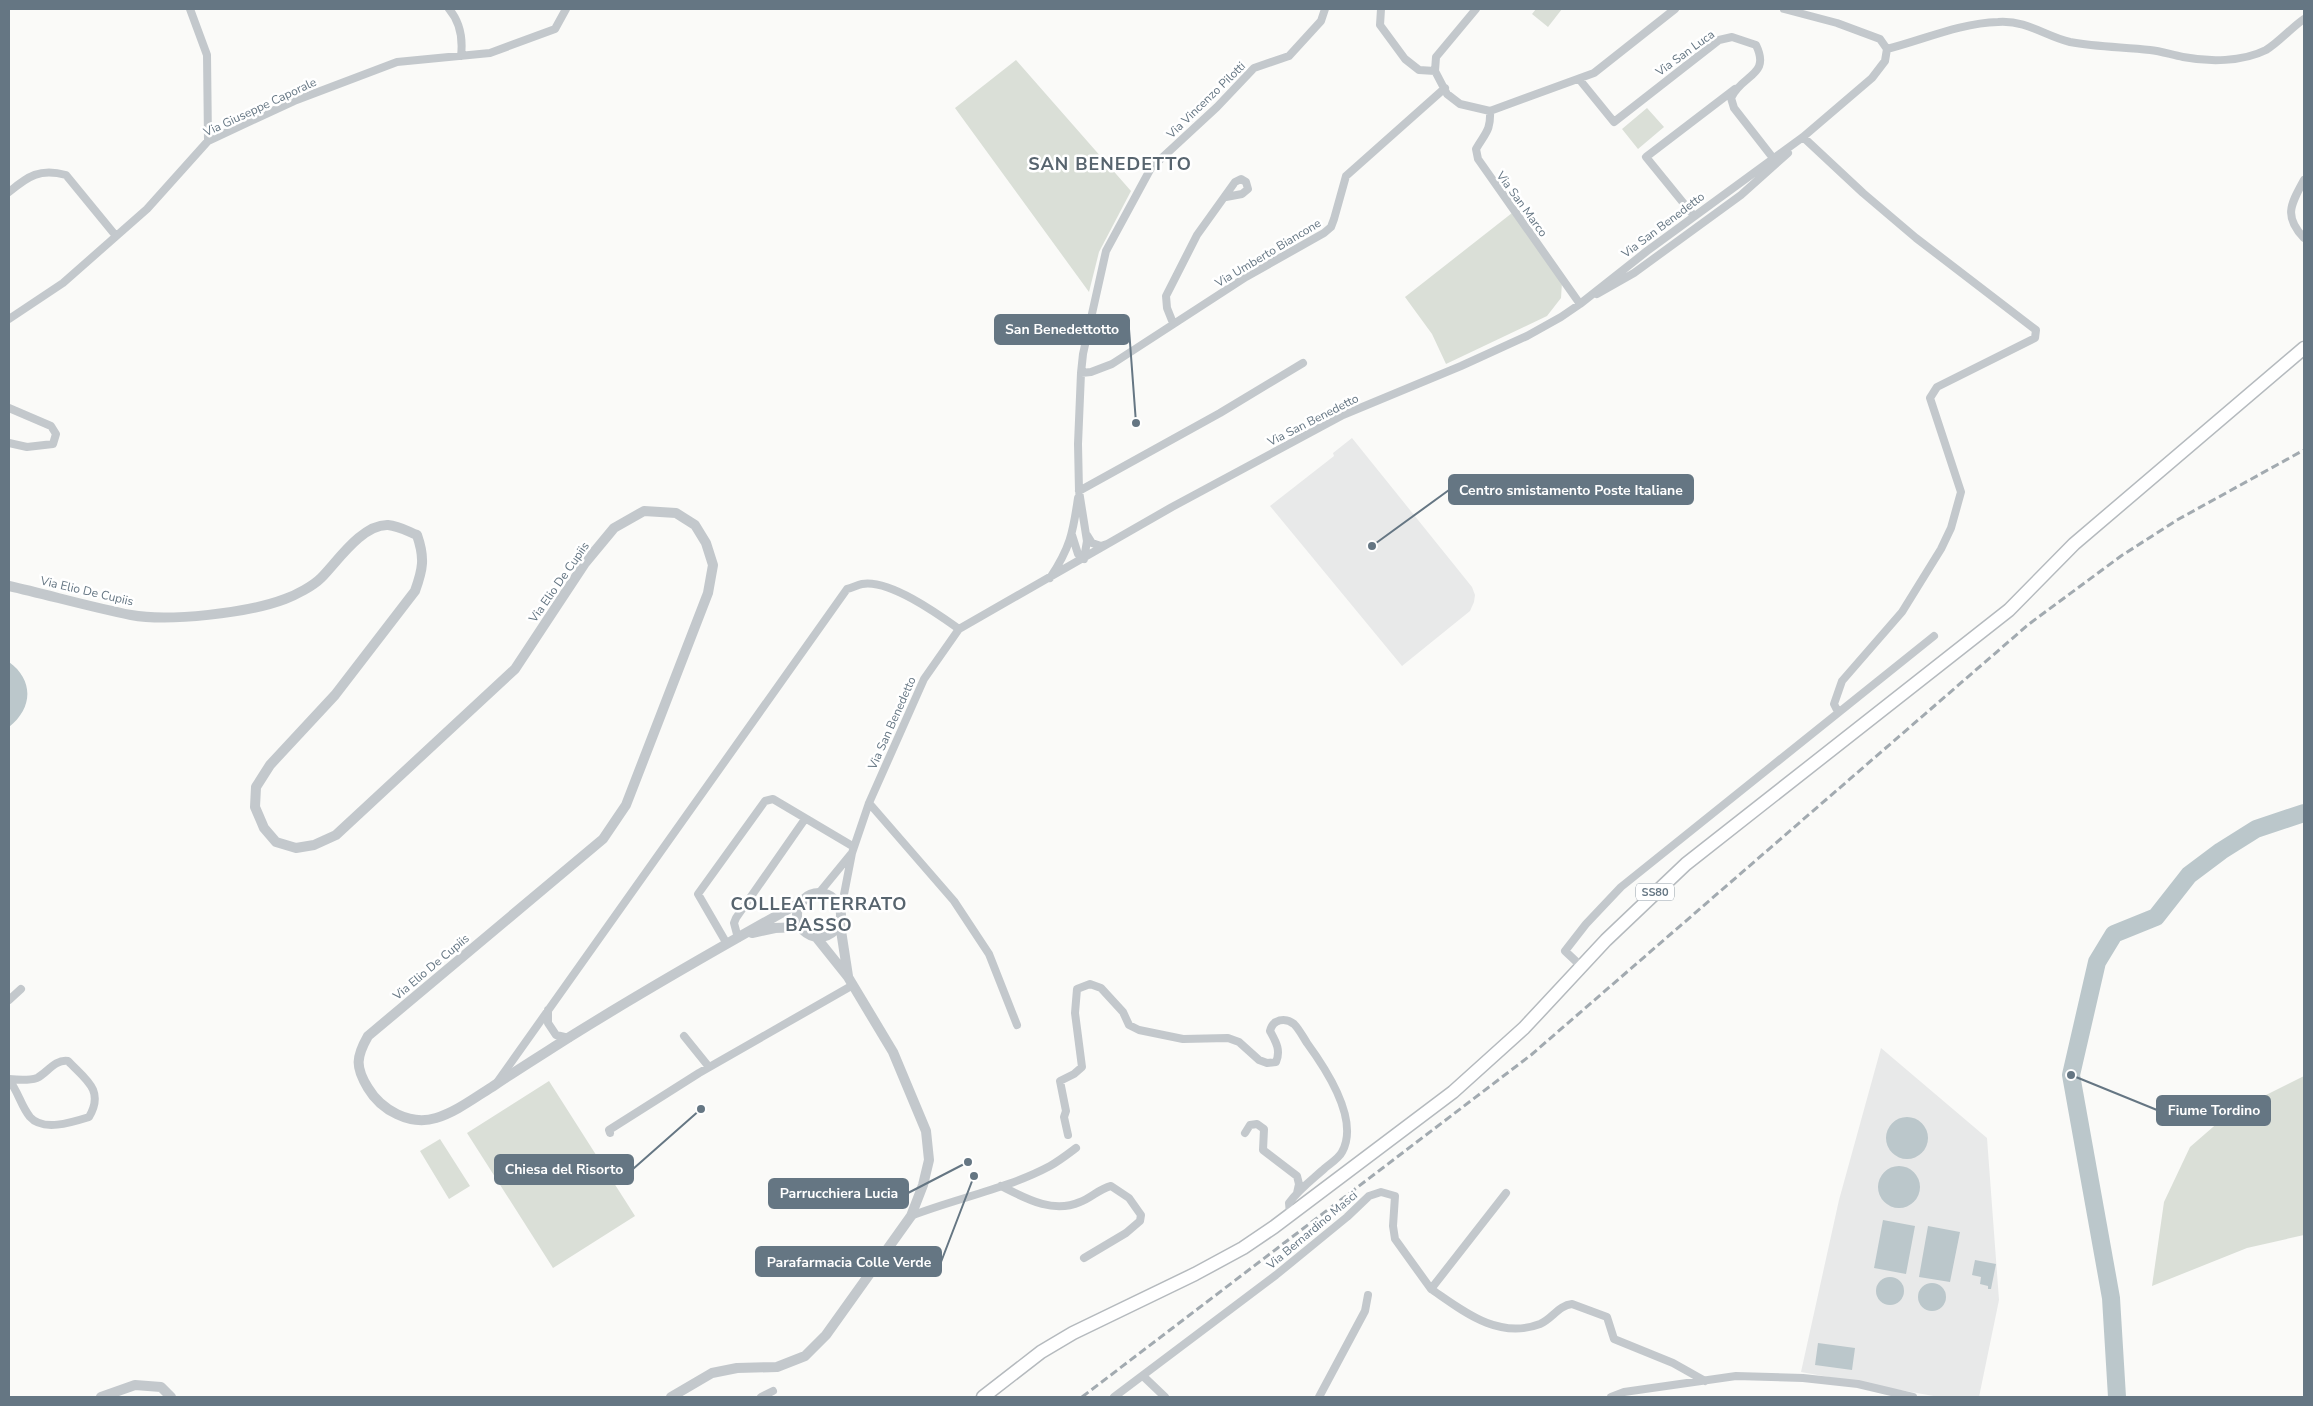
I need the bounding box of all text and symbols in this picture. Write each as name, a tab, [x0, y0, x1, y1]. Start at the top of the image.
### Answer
street label: Via San Luca	[1652, 26, 1718, 80]
street label: Via Vincenzo Pilotti	[1162, 58, 1249, 142]
street label: Via Giuseppe Caporale	[200, 74, 319, 141]
district label: SAN BENEDETTO	[1028, 152, 1192, 176]
street label: Via San Marco	[1492, 167, 1551, 240]
street label: Via San Benedetto	[1617, 188, 1708, 262]
street label: Via Umberto Biancone	[1211, 215, 1324, 291]
callout: San Benedettotto	[995, 315, 1129, 344]
text: San Benedettotto	[1005, 320, 1119, 339]
street label: Via San Benedetto	[1264, 390, 1362, 450]
callout: Centro smistamento Poste Italiane	[1449, 475, 1693, 504]
text: Centro smistamento Poste Italiane	[1459, 481, 1683, 500]
street label: Via Elio De Cupiis	[525, 538, 593, 626]
street label: Via Elio De Cupiis	[38, 572, 135, 610]
street label: Via San Benedetto	[864, 674, 920, 773]
road number: SS80	[1636, 884, 1674, 900]
district label: COLLEATTERRATO BASSO	[731, 892, 908, 937]
street label: Via Elio De Cupiis	[389, 930, 473, 1004]
callout: Fiume Tordino	[2157, 1096, 2270, 1125]
text: Fiume Tordino	[2168, 1101, 2260, 1120]
callout: Chiesa del Risorto	[495, 1155, 633, 1184]
text: Chiesa del Risorto	[505, 1160, 623, 1179]
callout: Parrucchiera Lucia	[769, 1179, 908, 1208]
text: Parrucchiera Lucia	[780, 1184, 898, 1203]
street label: Via Bernardino Masci	[1263, 1187, 1361, 1273]
callout: Parafarmacia Colle Verde	[756, 1247, 941, 1276]
text: Parafarmacia Colle Verde	[767, 1253, 932, 1272]

